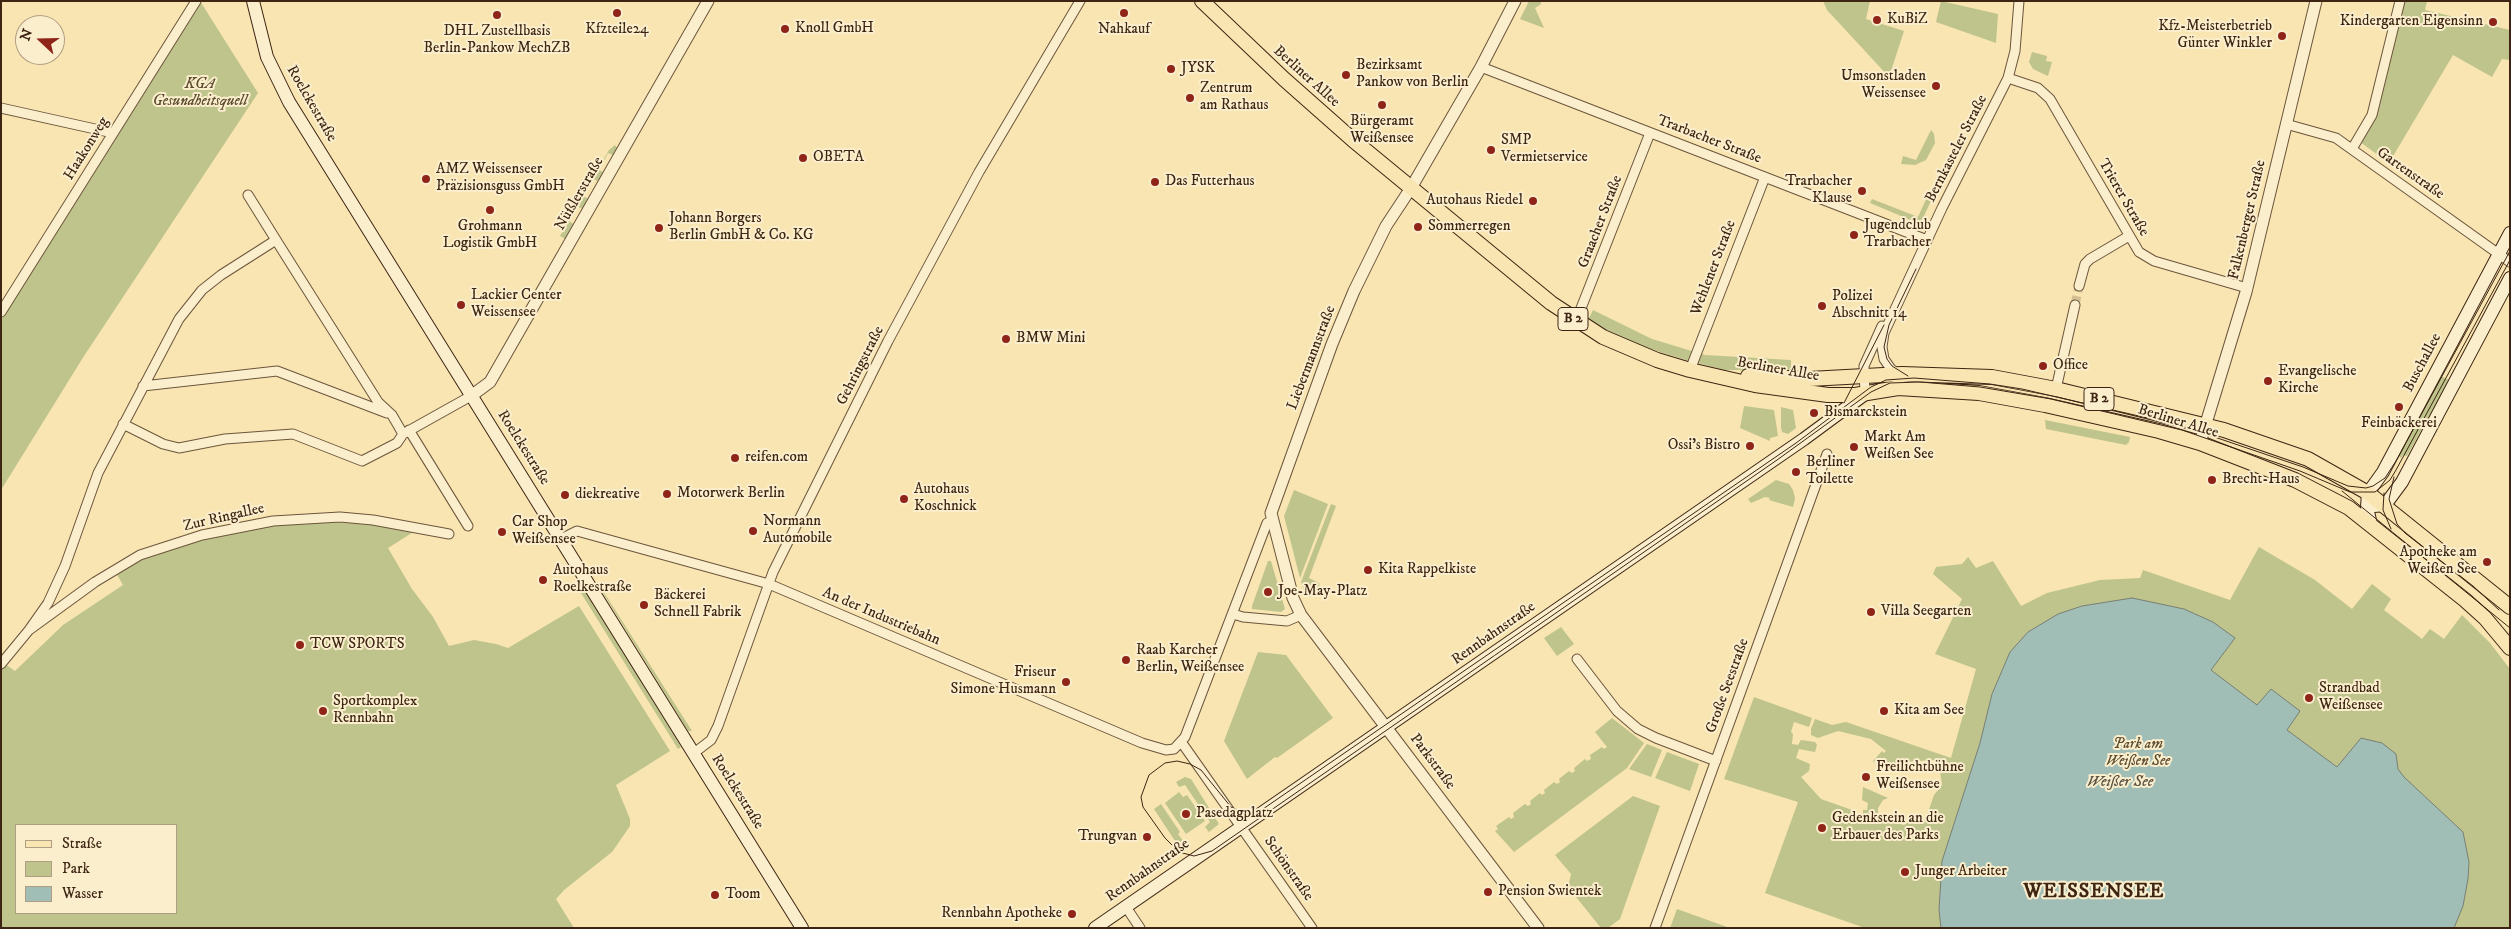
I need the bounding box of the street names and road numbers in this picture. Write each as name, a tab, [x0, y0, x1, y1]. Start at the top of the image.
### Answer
street label: Berliner Allee	[1269, 42, 1343, 112]
street label: Roelckestraße	[282, 63, 340, 145]
street label: Bernkasteler Straße	[1922, 92, 1992, 206]
street label: Trarbacher Straße	[1654, 112, 1764, 168]
street label: Haakonweg	[61, 114, 113, 184]
street label: Gartenstraße	[2373, 144, 2447, 204]
street label: Nüßlerstraße	[552, 154, 608, 234]
street label: Trierer Straße	[2094, 156, 2152, 240]
street label: Falkenberger Straße	[2226, 159, 2270, 281]
street label: Graacher Straße	[1575, 173, 1627, 271]
street label: Wehlener Straße	[1688, 218, 1740, 318]
street label: Liebermannstraße	[1284, 303, 1340, 413]
road number: B 2	[1558, 308, 1588, 330]
street label: Gehringstraße	[833, 324, 889, 408]
street label: Buschallee	[2400, 331, 2446, 395]
street label: Berliner Allee	[1735, 354, 1821, 386]
road number: B 2	[2084, 388, 2114, 410]
street label: Berliner Allee	[2136, 401, 2220, 443]
street label: Roelckestraße	[493, 407, 553, 489]
street label: Zur Ringallee	[182, 500, 266, 536]
street label: An der Industriebahn	[819, 584, 943, 650]
street label: Rennbahnstraße	[1449, 599, 1539, 669]
street label: Große Seestraße	[1703, 636, 1753, 736]
street label: Parkstraße	[1405, 731, 1459, 793]
street label: Roelckestraße	[707, 751, 767, 833]
street label: Schönstraße	[1259, 833, 1317, 905]
street label: Rennbahnstraße	[1103, 836, 1193, 906]

